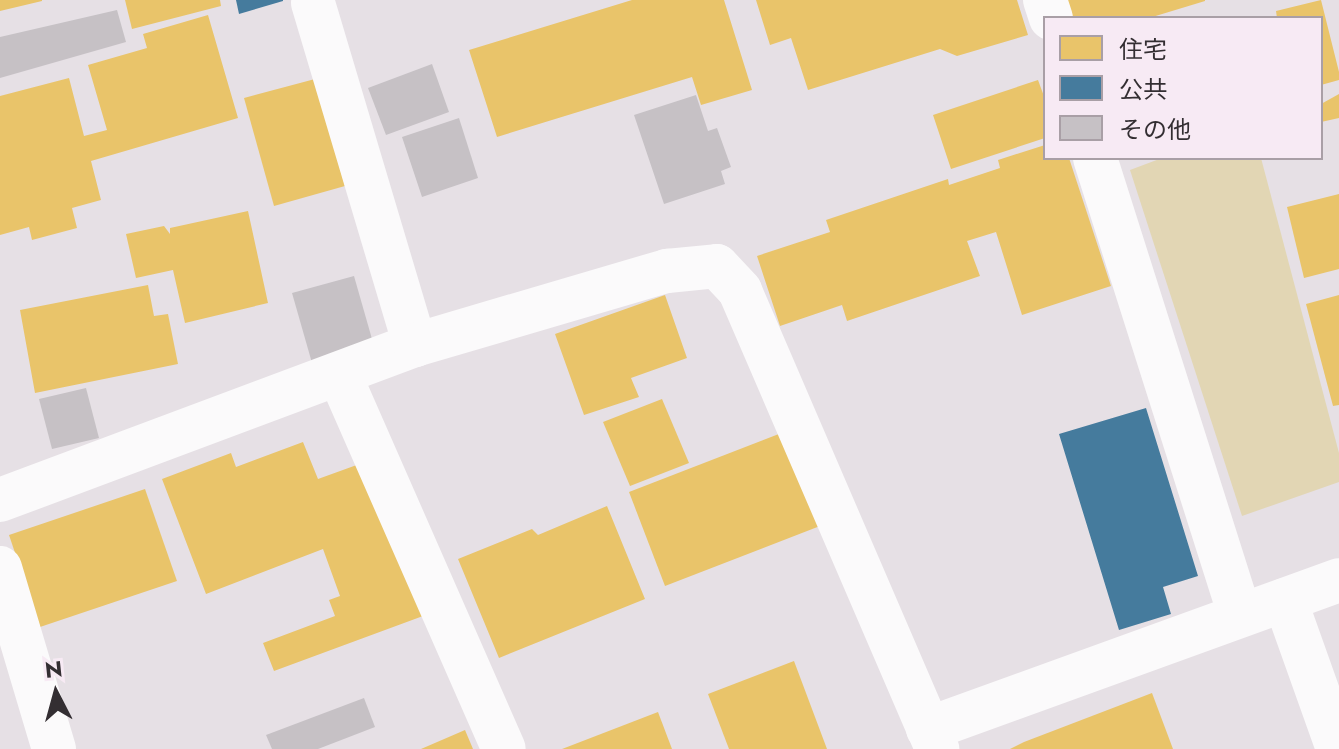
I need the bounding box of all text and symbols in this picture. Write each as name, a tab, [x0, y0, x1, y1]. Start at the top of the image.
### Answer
legend	[1043, 16, 1323, 160]
text: 住宅	[1119, 32, 1167, 67]
text: 公共	[1119, 72, 1167, 107]
text: その他	[1119, 112, 1191, 147]
text: N	[43, 652, 64, 686]
north arrow	[16, 653, 96, 733]

